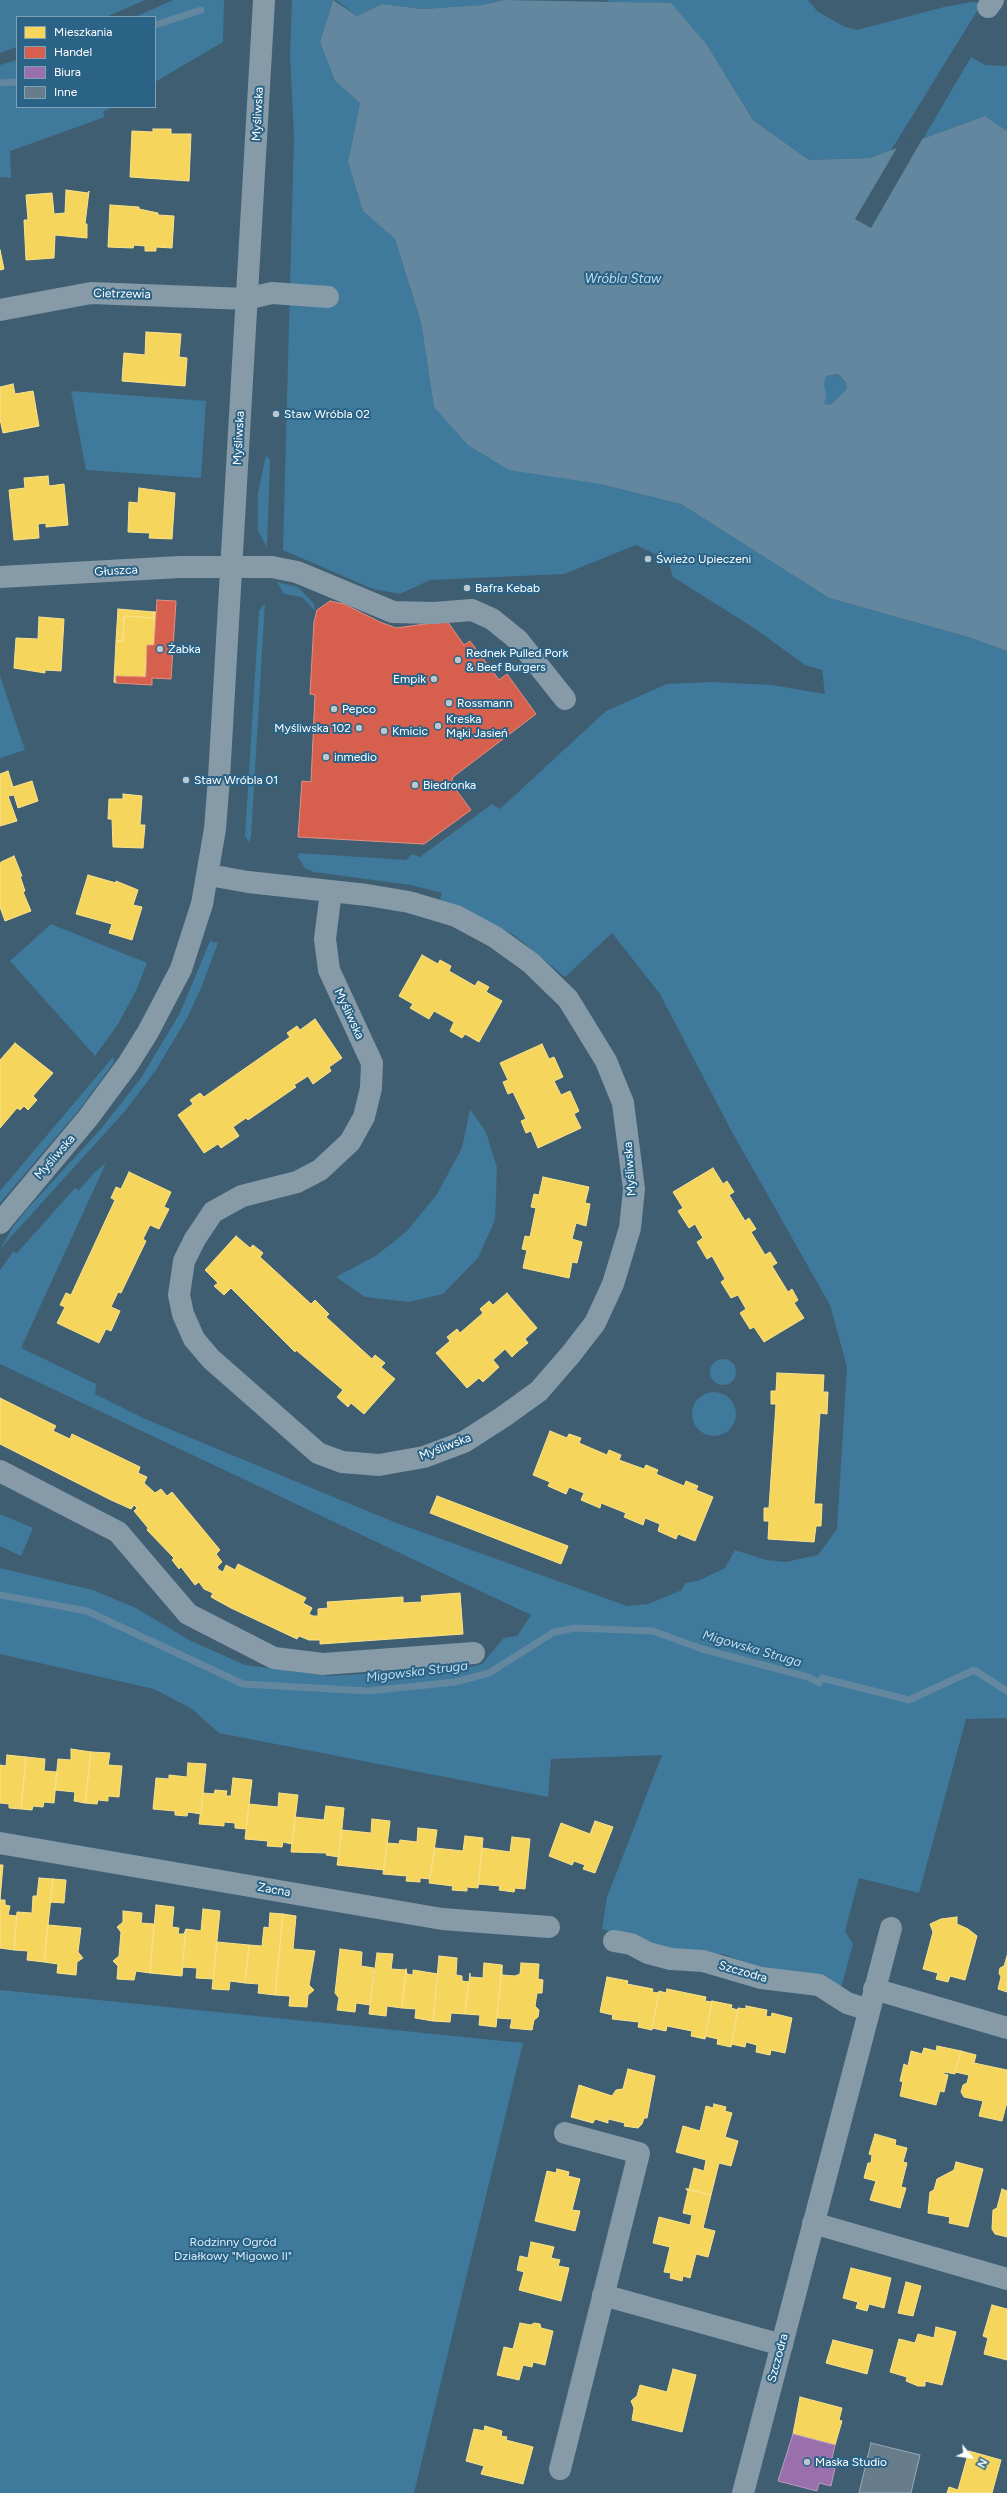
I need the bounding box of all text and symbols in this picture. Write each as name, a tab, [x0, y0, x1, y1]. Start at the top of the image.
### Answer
legend	[16, 16, 156, 108]
text: Mieszkania	[54, 25, 112, 39]
text: Handel	[54, 45, 92, 59]
text: Biura	[54, 65, 81, 79]
text: Inne	[54, 85, 77, 99]
street label: Myśliwska	[249, 86, 267, 142]
water label: Wróbla Staw	[585, 271, 661, 287]
street label: Cietrzewia	[93, 286, 151, 302]
place label: Staw Wróbla 02	[284, 407, 370, 421]
marker: Staw Wróbla 02	[271, 409, 281, 419]
street label: Myśliwska	[230, 410, 248, 466]
place label: Świeżo Upieczeni	[656, 552, 751, 566]
marker: Świeżo Upieczeni	[643, 554, 653, 564]
street label: Głuszca	[94, 563, 138, 579]
place label: Bafra Kebab	[475, 581, 540, 595]
marker: Bafra Kebab	[462, 583, 472, 593]
place label: Żabka	[168, 642, 201, 656]
marker: Żabka	[155, 644, 165, 654]
place label: Rednek Pulled Pork & Beef Burgers	[466, 646, 568, 674]
marker: Rednek Pulled Pork & Beef Burgers	[453, 655, 463, 665]
place label: Empik	[393, 672, 426, 686]
marker: Empik	[429, 674, 439, 684]
place label: Rossmann	[457, 696, 512, 710]
marker: Rossmann	[444, 698, 454, 708]
place label: Pepco	[342, 702, 376, 716]
marker: Pepco	[329, 704, 339, 714]
place label: Kreska Mąki Jasień	[446, 712, 508, 740]
place label: Myśliwska 102	[274, 721, 351, 735]
marker: Kreska Mąki Jasień	[433, 721, 443, 731]
marker: Myśliwska 102	[354, 723, 364, 733]
place label: Kmicic	[392, 724, 428, 738]
marker: Kmicic	[379, 726, 389, 736]
place label: inmedio	[334, 750, 377, 764]
marker: inmedio	[321, 752, 331, 762]
place label: Staw Wróbla 01	[194, 773, 278, 787]
marker: Staw Wróbla 01	[181, 775, 191, 785]
place label: Biedronka	[423, 778, 476, 792]
marker: Biedronka	[410, 780, 420, 790]
street label: Myśliwska	[331, 986, 367, 1042]
street label: Myśliwska	[32, 1132, 78, 1182]
street label: Myśliwska	[621, 1141, 639, 1197]
street label: Myśliwska	[417, 1431, 473, 1463]
water label: Migowska Struga	[701, 1627, 803, 1671]
water label: Migowska Struga	[365, 1658, 469, 1686]
street label: Zacna	[256, 1880, 292, 1900]
street label: Szczodra	[717, 1958, 769, 1986]
park label: Rodzinny Ogród Działkowy "Migowo II"	[174, 2235, 292, 2263]
street label: Szczodra	[765, 2332, 791, 2384]
north arrow	[951, 2437, 991, 2477]
place label: Maska Studio	[815, 2455, 887, 2469]
text: N	[974, 2456, 990, 2470]
marker: Maska Studio	[802, 2457, 812, 2467]

